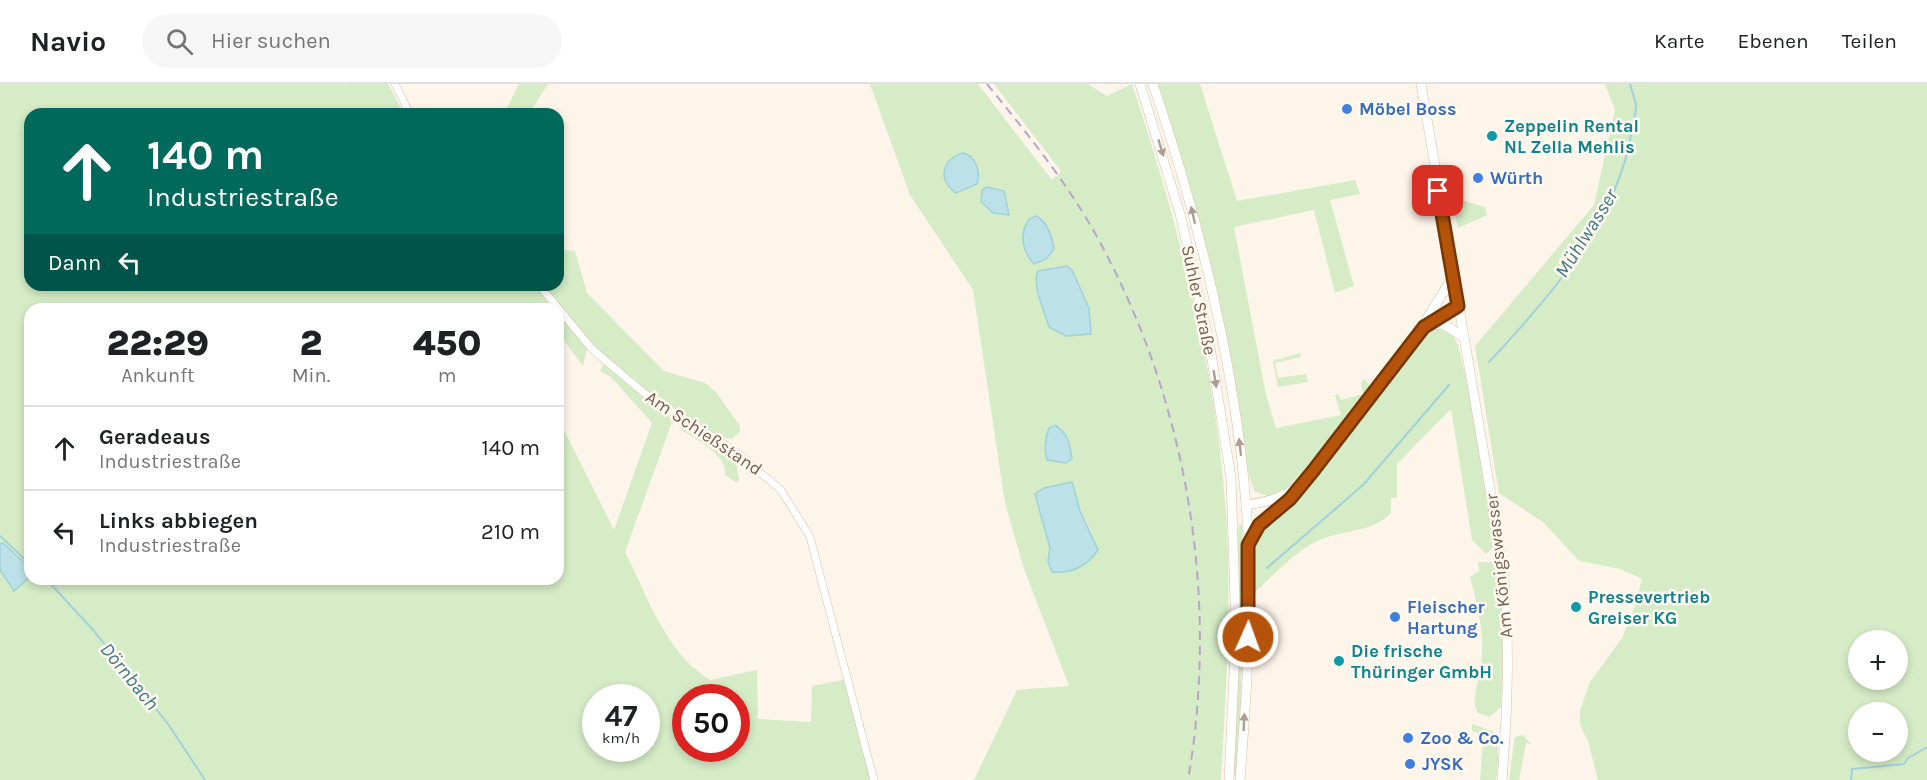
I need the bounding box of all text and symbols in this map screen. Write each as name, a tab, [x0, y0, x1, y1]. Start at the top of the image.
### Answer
search box	[142, 14, 562, 68]
text: Navio	[30, 25, 106, 58]
icon: search	[163, 25, 196, 58]
text: Hier suchen	[211, 28, 331, 54]
text: Karte	[1654, 29, 1705, 53]
text: Ebenen	[1738, 29, 1809, 53]
text: Teilen	[1842, 29, 1897, 53]
place label: Möbel Boss	[1359, 98, 1456, 120]
marker: Möbel Boss	[1340, 102, 1354, 116]
place label: Zeppelin Rental NL Zella Mehlis	[1504, 115, 1639, 158]
marker: Zeppelin Rental NL Zella Mehlis	[1485, 129, 1499, 143]
text: 140 m	[147, 130, 264, 180]
icon: ahead	[48, 132, 126, 210]
one-way arrow	[1157, 139, 1166, 157]
pin	[1412, 165, 1463, 216]
place label: Würth	[1490, 167, 1543, 189]
marker: Würth	[1471, 171, 1485, 185]
icon: arrive	[1421, 174, 1454, 207]
text: Industriestraße	[147, 181, 339, 213]
water label: Mühlwasser	[1550, 184, 1623, 282]
one-way arrow	[1187, 205, 1197, 224]
street label: Suhler Straße	[1177, 243, 1221, 357]
icon: left	[113, 246, 146, 279]
text: Dann	[48, 250, 101, 276]
text: 22:29	[107, 322, 209, 364]
text: 2	[300, 322, 322, 364]
text: 450	[413, 322, 481, 364]
text: Ankunft	[121, 364, 195, 387]
text: Min.	[292, 364, 330, 387]
text: m	[438, 364, 456, 387]
one-way arrow	[1211, 370, 1220, 389]
street label: Am Schießstand	[642, 386, 766, 480]
text: Geradeaus	[99, 424, 211, 450]
icon: ahead	[48, 432, 81, 465]
text: 140 m	[482, 435, 540, 461]
one-way arrow	[1235, 437, 1244, 456]
text: Industriestraße	[99, 450, 241, 473]
street label: Am Königswasser	[1480, 492, 1518, 640]
text: Links abbiegen	[99, 508, 258, 534]
icon: left	[48, 516, 81, 549]
text: 210 m	[481, 519, 540, 545]
text: Industriestraße	[99, 534, 241, 557]
place label: Pressevertrieb Greiser KG	[1588, 586, 1710, 629]
place label: Fleischer Hartung	[1407, 596, 1485, 639]
marker: Pressevertrieb Greiser KG	[1569, 600, 1583, 614]
position arrow	[1216, 605, 1280, 669]
marker: Fleischer Hartung	[1388, 610, 1402, 624]
map controls	[1848, 630, 1908, 762]
button: +	[1848, 630, 1908, 690]
water label: Dörnbach	[95, 638, 164, 715]
place label: Die frische Thüringer GmbH	[1351, 640, 1492, 683]
marker: Die frische Thüringer GmbH	[1332, 654, 1346, 668]
speed limit sign: 50	[672, 684, 750, 762]
text: 47	[605, 698, 637, 734]
button: −	[1848, 702, 1908, 762]
one-way arrow	[1240, 712, 1249, 731]
place label: Zoo & Co.	[1420, 727, 1504, 749]
text: km/h	[602, 729, 640, 747]
marker: Zoo & Co.	[1401, 731, 1415, 745]
place label: JYSK	[1422, 753, 1463, 775]
marker: JYSK	[1403, 757, 1417, 771]

